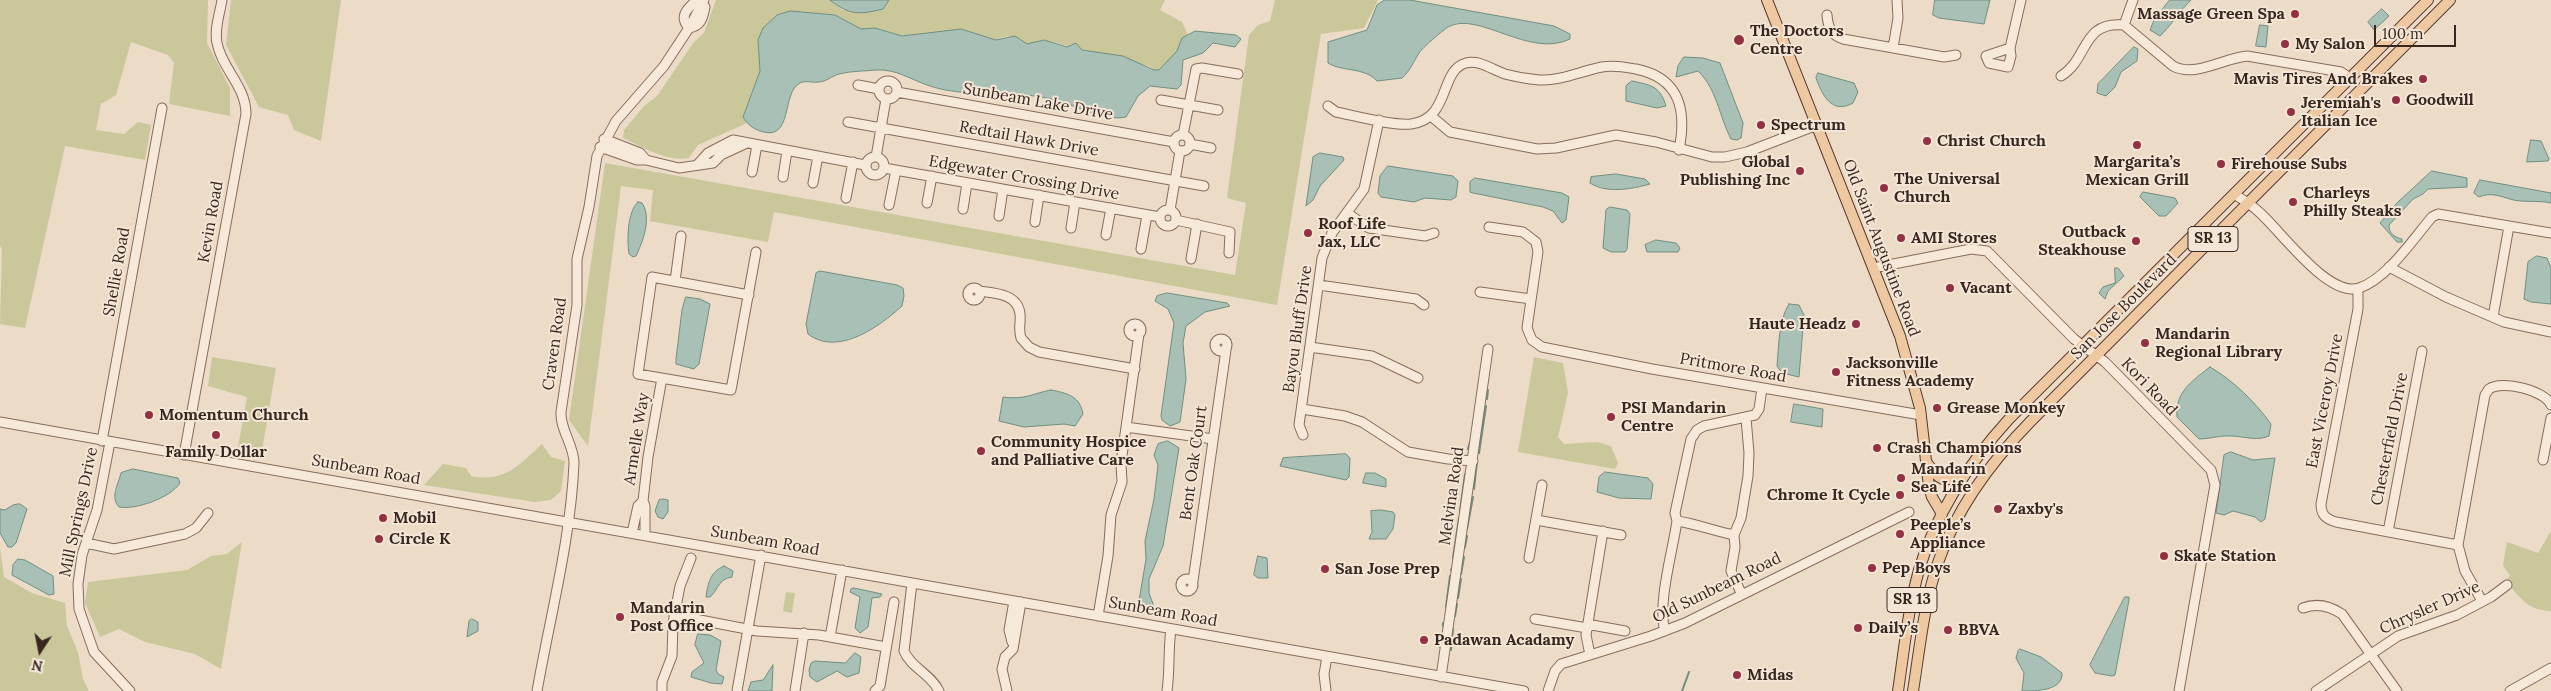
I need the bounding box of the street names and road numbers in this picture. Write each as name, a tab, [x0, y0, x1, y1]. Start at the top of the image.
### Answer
street label: Sunbeam Lake Drive	[961, 79, 1115, 125]
street label: Redtail Hawk Drive	[958, 117, 1100, 161]
street label: Edgewater Crossing Drive	[927, 152, 1121, 204]
street label: Old Saint Augustine Road	[1838, 157, 1924, 339]
street label: Kevin Road	[194, 180, 228, 264]
street label: Shellie Road	[100, 226, 134, 318]
road number: SR 13	[2188, 226, 2238, 252]
street label: San Jose Boulevard	[2067, 250, 2181, 364]
street label: Bayou Bluff Drive	[1280, 264, 1316, 394]
street label: Craven Road	[539, 296, 571, 392]
street label: East Viceroy Drive	[2303, 332, 2347, 470]
street label: Pritmore Road	[1678, 349, 1788, 387]
street label: Kori Road	[2117, 354, 2181, 420]
street label: Chesterfield Drive	[2368, 371, 2412, 507]
street label: Armelle Way	[620, 391, 654, 487]
street label: Bent Oak Court	[1176, 404, 1212, 522]
street label: Mill Springs Drive	[56, 445, 102, 579]
street label: Melvina Road	[1436, 445, 1468, 547]
street label: Sunbeam Road	[310, 451, 422, 489]
street label: Sunbeam Road	[709, 522, 821, 560]
street label: Old Sunbeam Road	[1649, 548, 1785, 628]
street label: Chrysler Drive	[2377, 577, 2483, 639]
road number: SR 13	[1887, 588, 1937, 612]
street label: Sunbeam Road	[1107, 593, 1219, 631]

